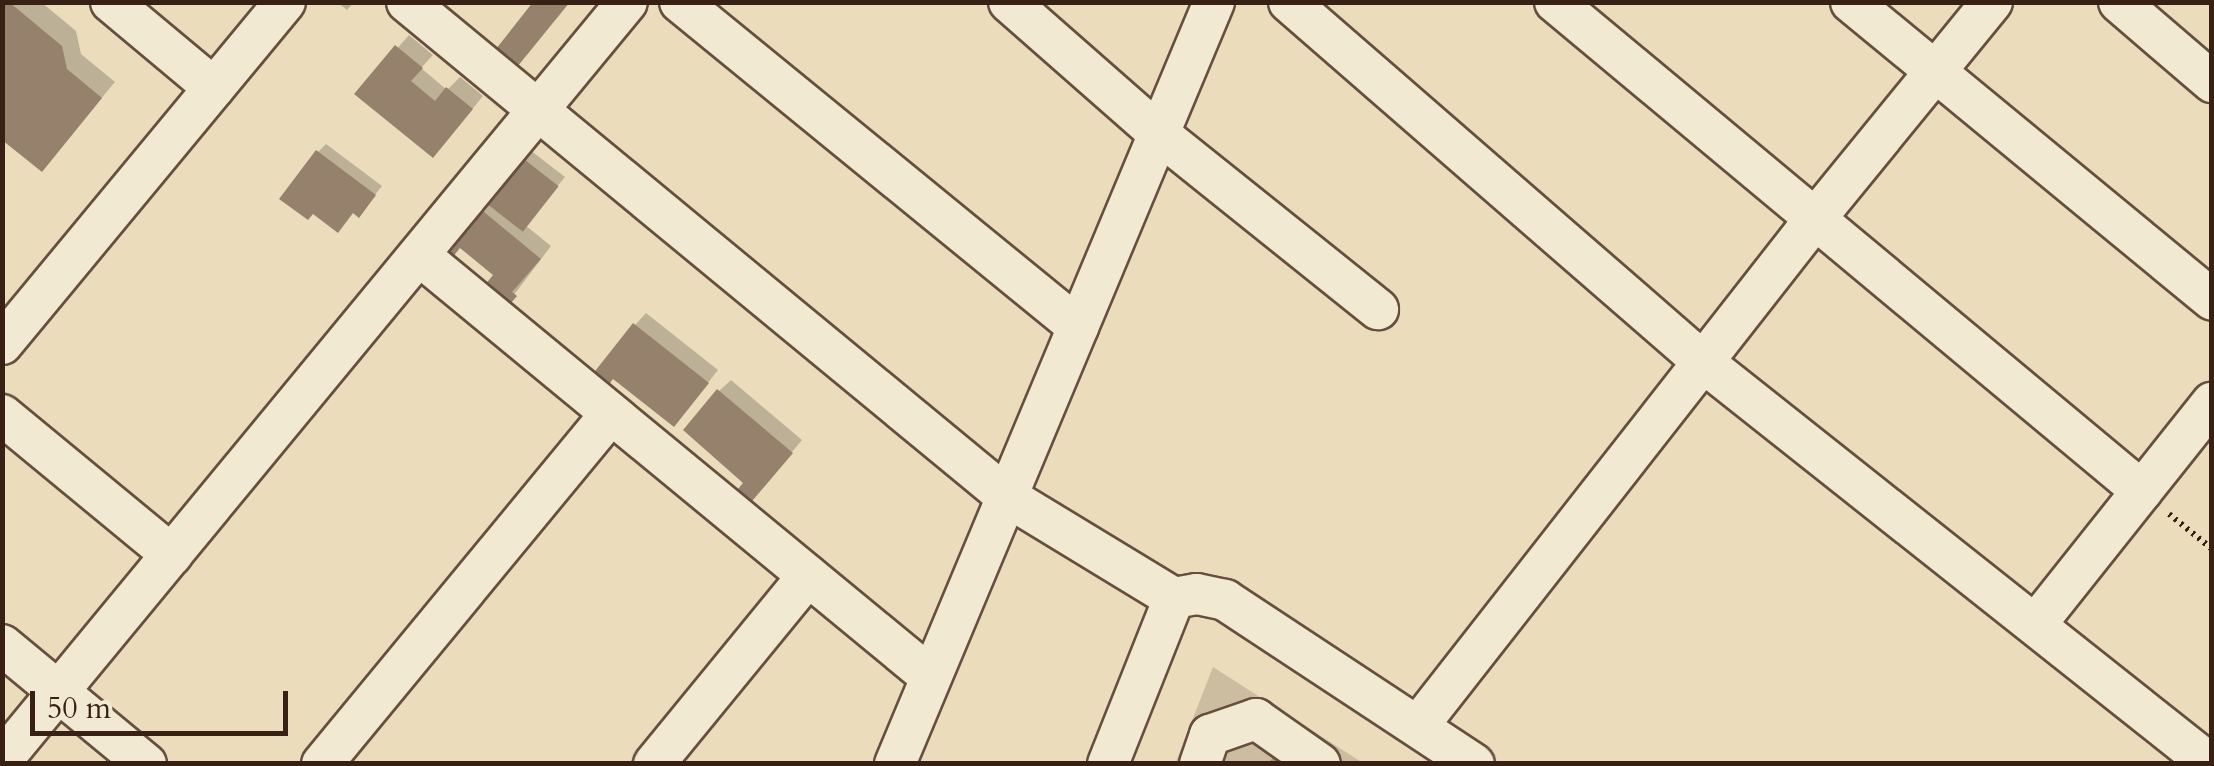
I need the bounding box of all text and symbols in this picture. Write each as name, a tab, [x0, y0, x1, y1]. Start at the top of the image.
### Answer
scale bar	[35, 671, 292, 733]
text: 50 m	[47, 688, 111, 729]

